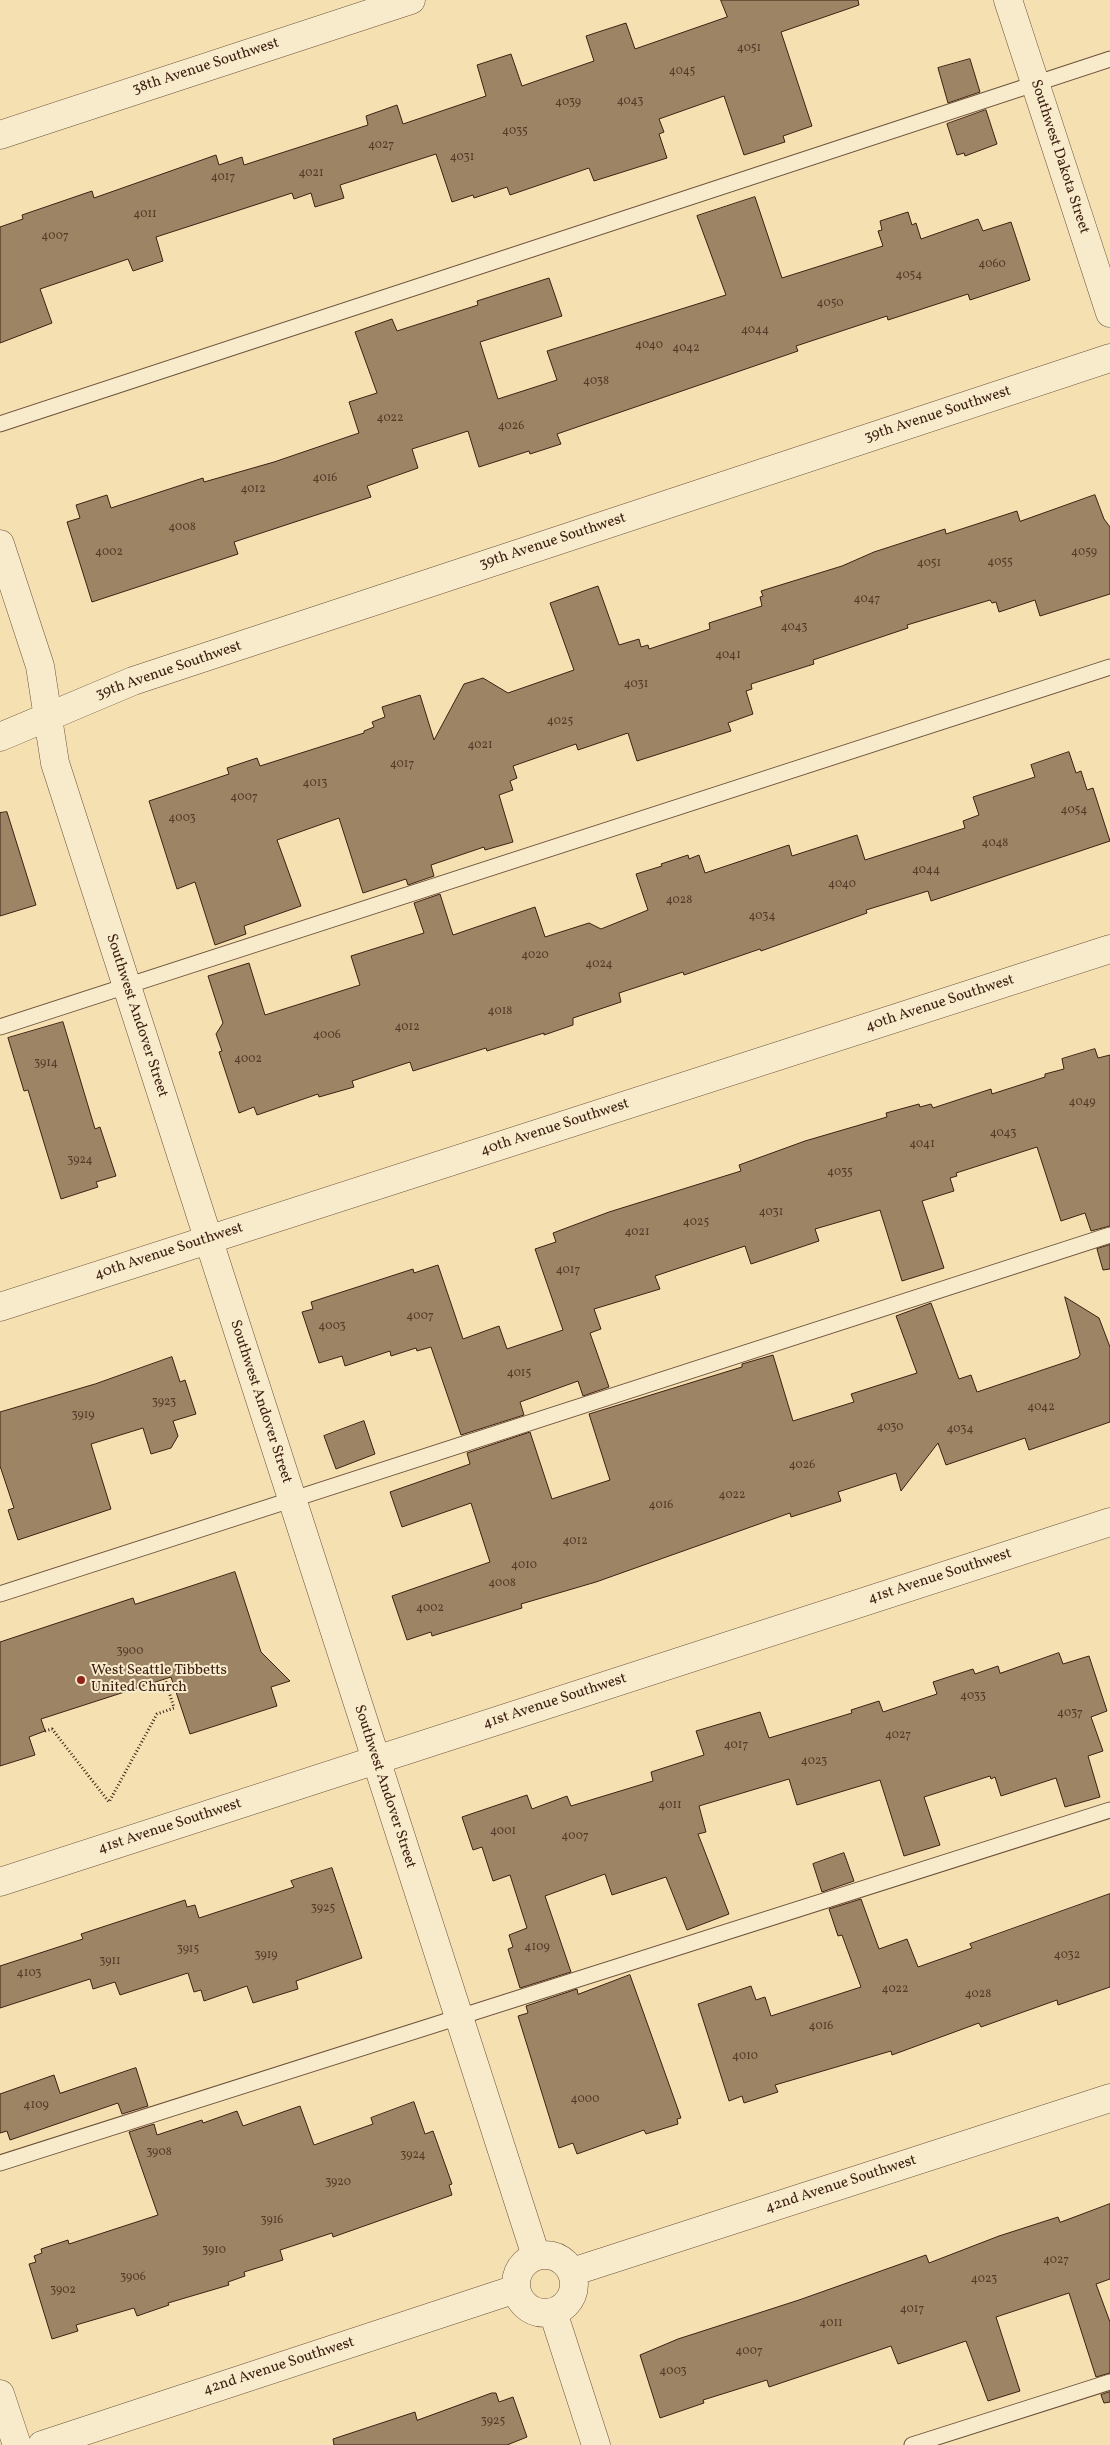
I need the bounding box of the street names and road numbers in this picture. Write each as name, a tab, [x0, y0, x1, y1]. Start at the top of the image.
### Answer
street label: 38th Avenue Southwest	[130, 35, 282, 99]
street label: Southwest Dakota Street	[1026, 78, 1092, 236]
street label: 39th Avenue Southwest	[862, 383, 1014, 447]
street label: 39th Avenue Southwest	[477, 510, 629, 574]
street label: 39th Avenue Southwest	[94, 638, 244, 704]
street label: Southwest Andover Street	[101, 932, 171, 1100]
street label: 40th Avenue Southwest	[863, 971, 1017, 1037]
street label: 40th Avenue Southwest	[478, 1095, 632, 1161]
street label: 40th Avenue Southwest	[92, 1219, 246, 1285]
street label: Southwest Andover Street	[225, 1318, 295, 1486]
street label: 41st Avenue Southwest	[866, 1545, 1014, 1609]
street label: 41st Avenue Southwest	[481, 1670, 629, 1734]
street label: Southwest Andover Street	[349, 1703, 419, 1871]
street label: 41st Avenue Southwest	[96, 1795, 244, 1859]
street label: 42nd Avenue Southwest	[763, 2152, 919, 2218]
street label: 42nd Avenue Southwest	[201, 2334, 357, 2400]

